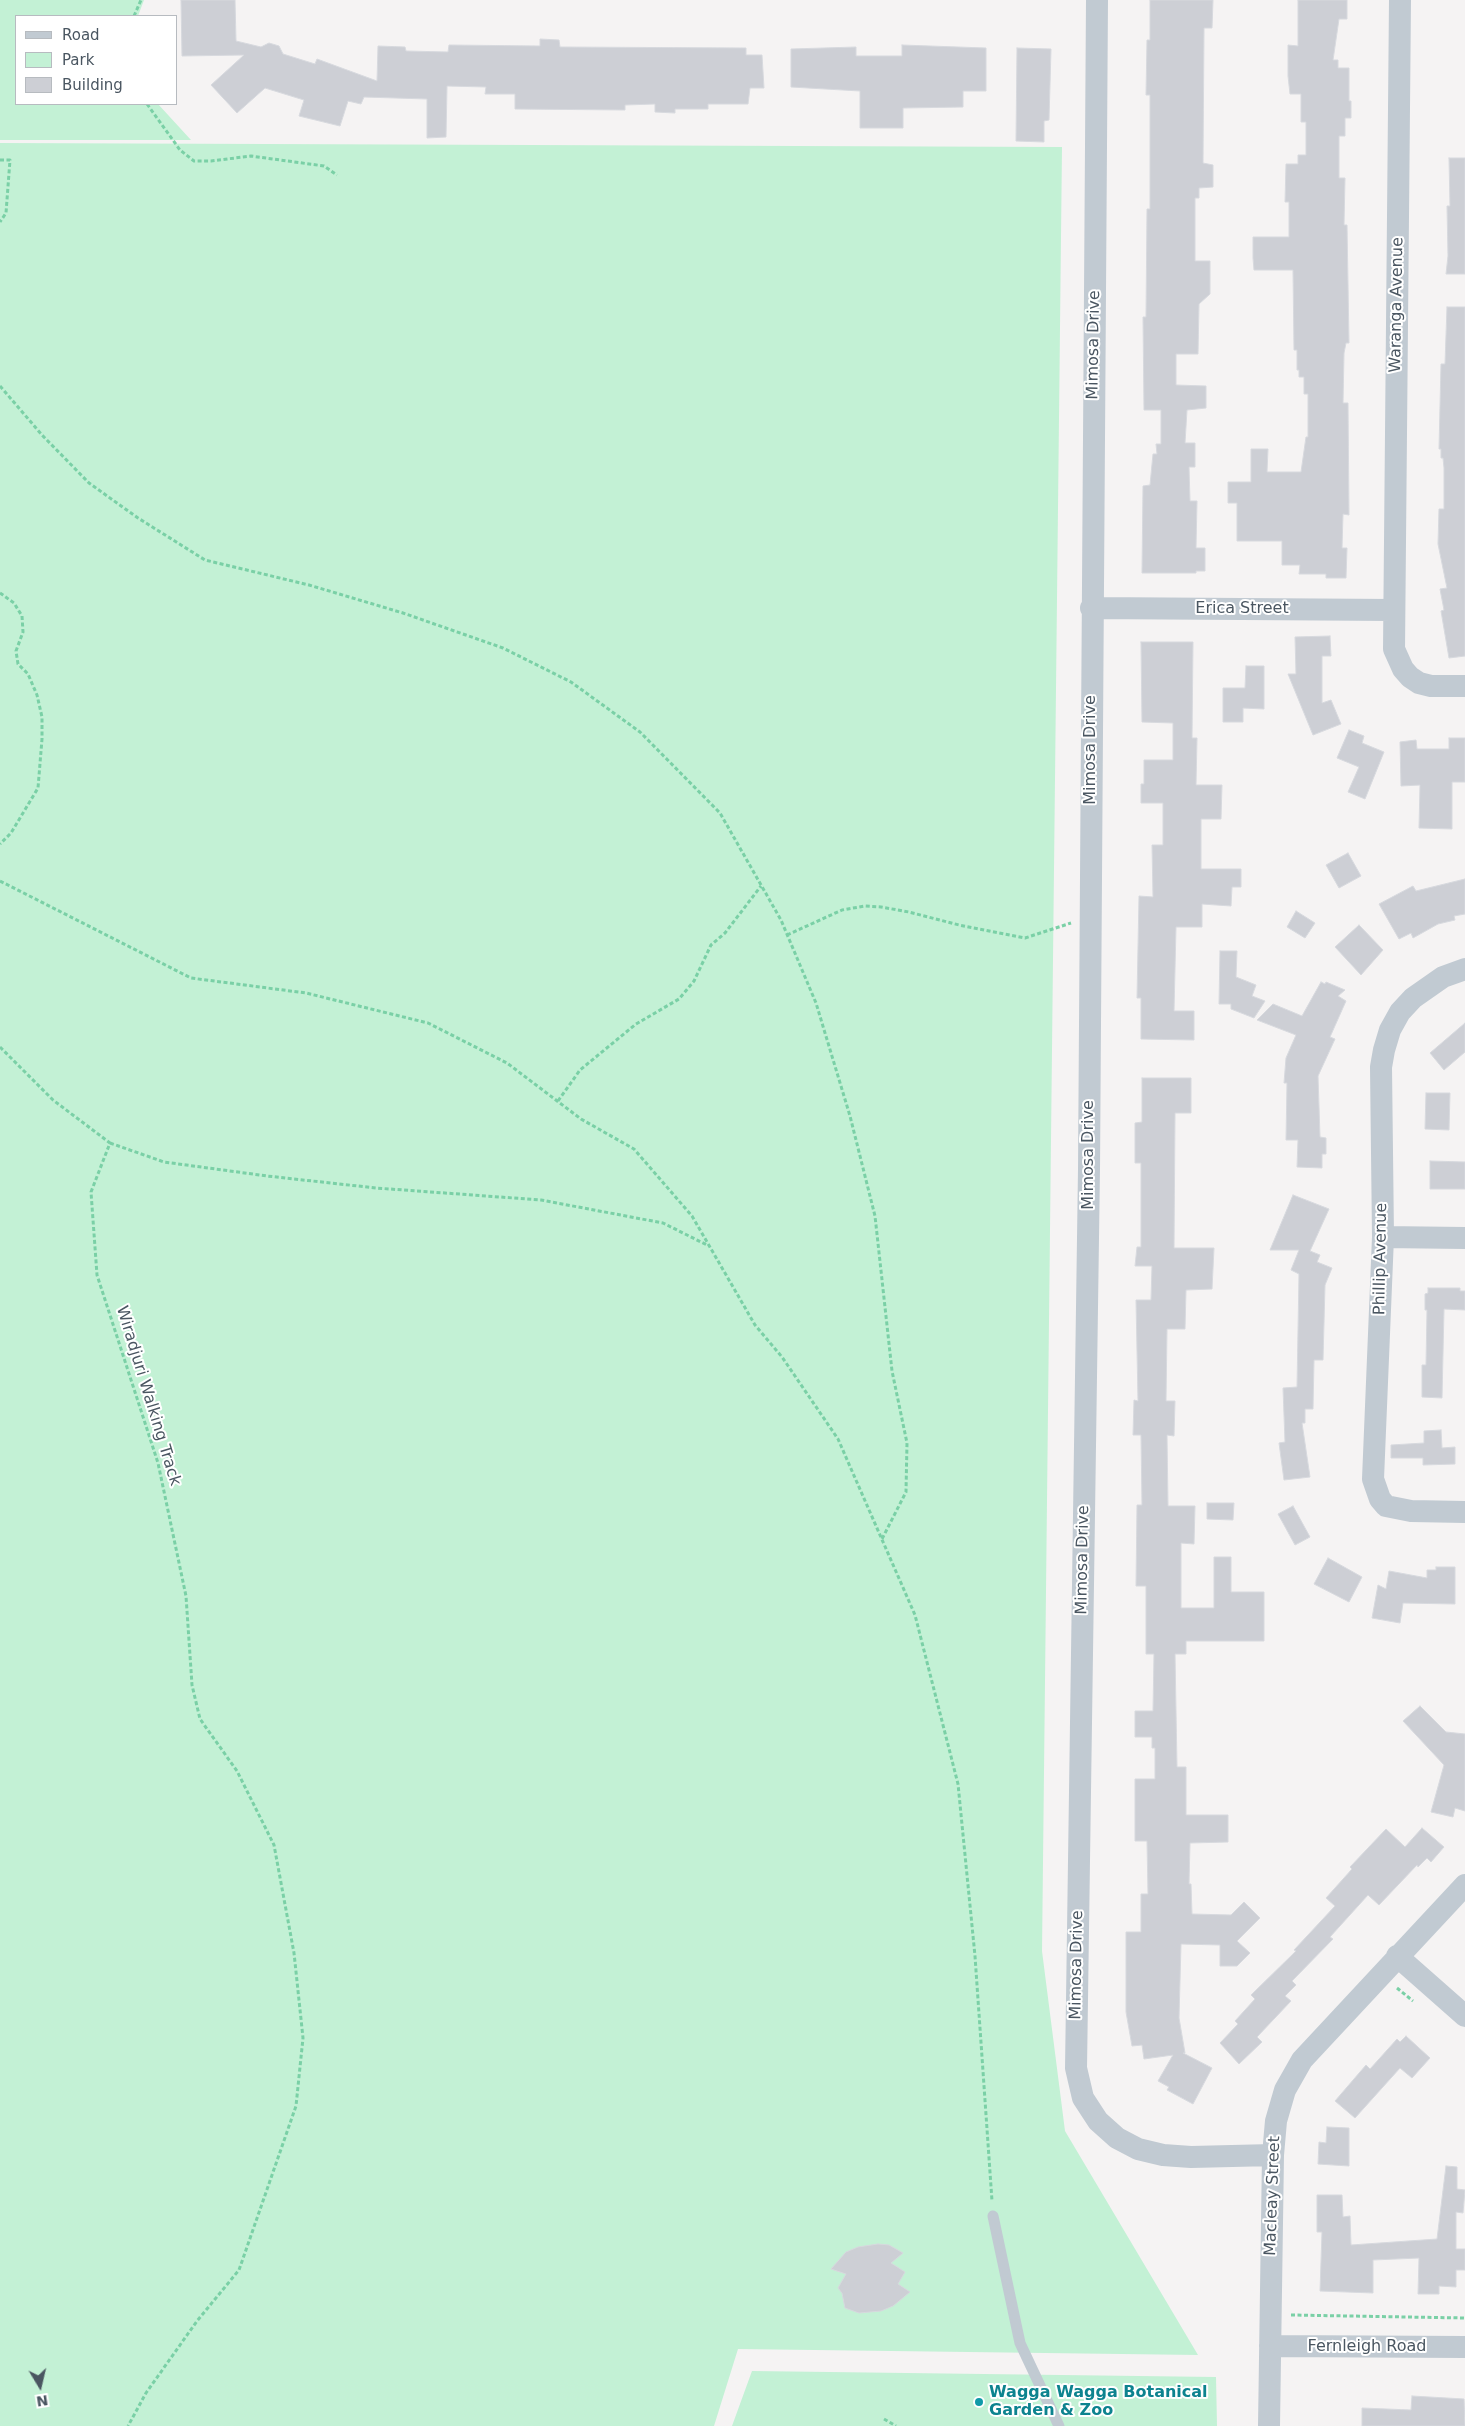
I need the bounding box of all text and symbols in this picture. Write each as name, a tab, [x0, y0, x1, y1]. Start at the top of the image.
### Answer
legend	[15, 15, 178, 105]
text: Road	[62, 26, 100, 44]
text: Park	[62, 51, 94, 69]
text: Building	[62, 76, 123, 94]
street label: Waranga Avenue	[1386, 237, 1408, 373]
street label: Mimosa Drive	[1083, 290, 1105, 400]
street label: Erica Street	[1195, 599, 1289, 619]
street label: Mimosa Drive	[1081, 695, 1101, 805]
street label: Mimosa Drive	[1079, 1100, 1099, 1210]
street label: Phillip Avenue	[1370, 1203, 1392, 1315]
street label: Wiradjuri Walking Track	[111, 1304, 185, 1488]
street label: Mimosa Drive	[1072, 1505, 1094, 1615]
street label: Mimosa Drive	[1066, 1910, 1088, 2020]
street label: Macleay Street	[1261, 2136, 1285, 2256]
street label: Fernleigh Road	[1308, 2337, 1426, 2357]
north arrow	[15, 2361, 65, 2411]
place label: Wagga Wagga Botanical Garden & Zoo	[989, 2383, 1208, 2421]
text: N	[35, 2392, 49, 2410]
marker: Wagga Wagga Botanical Garden & Zoo	[973, 2396, 985, 2408]

